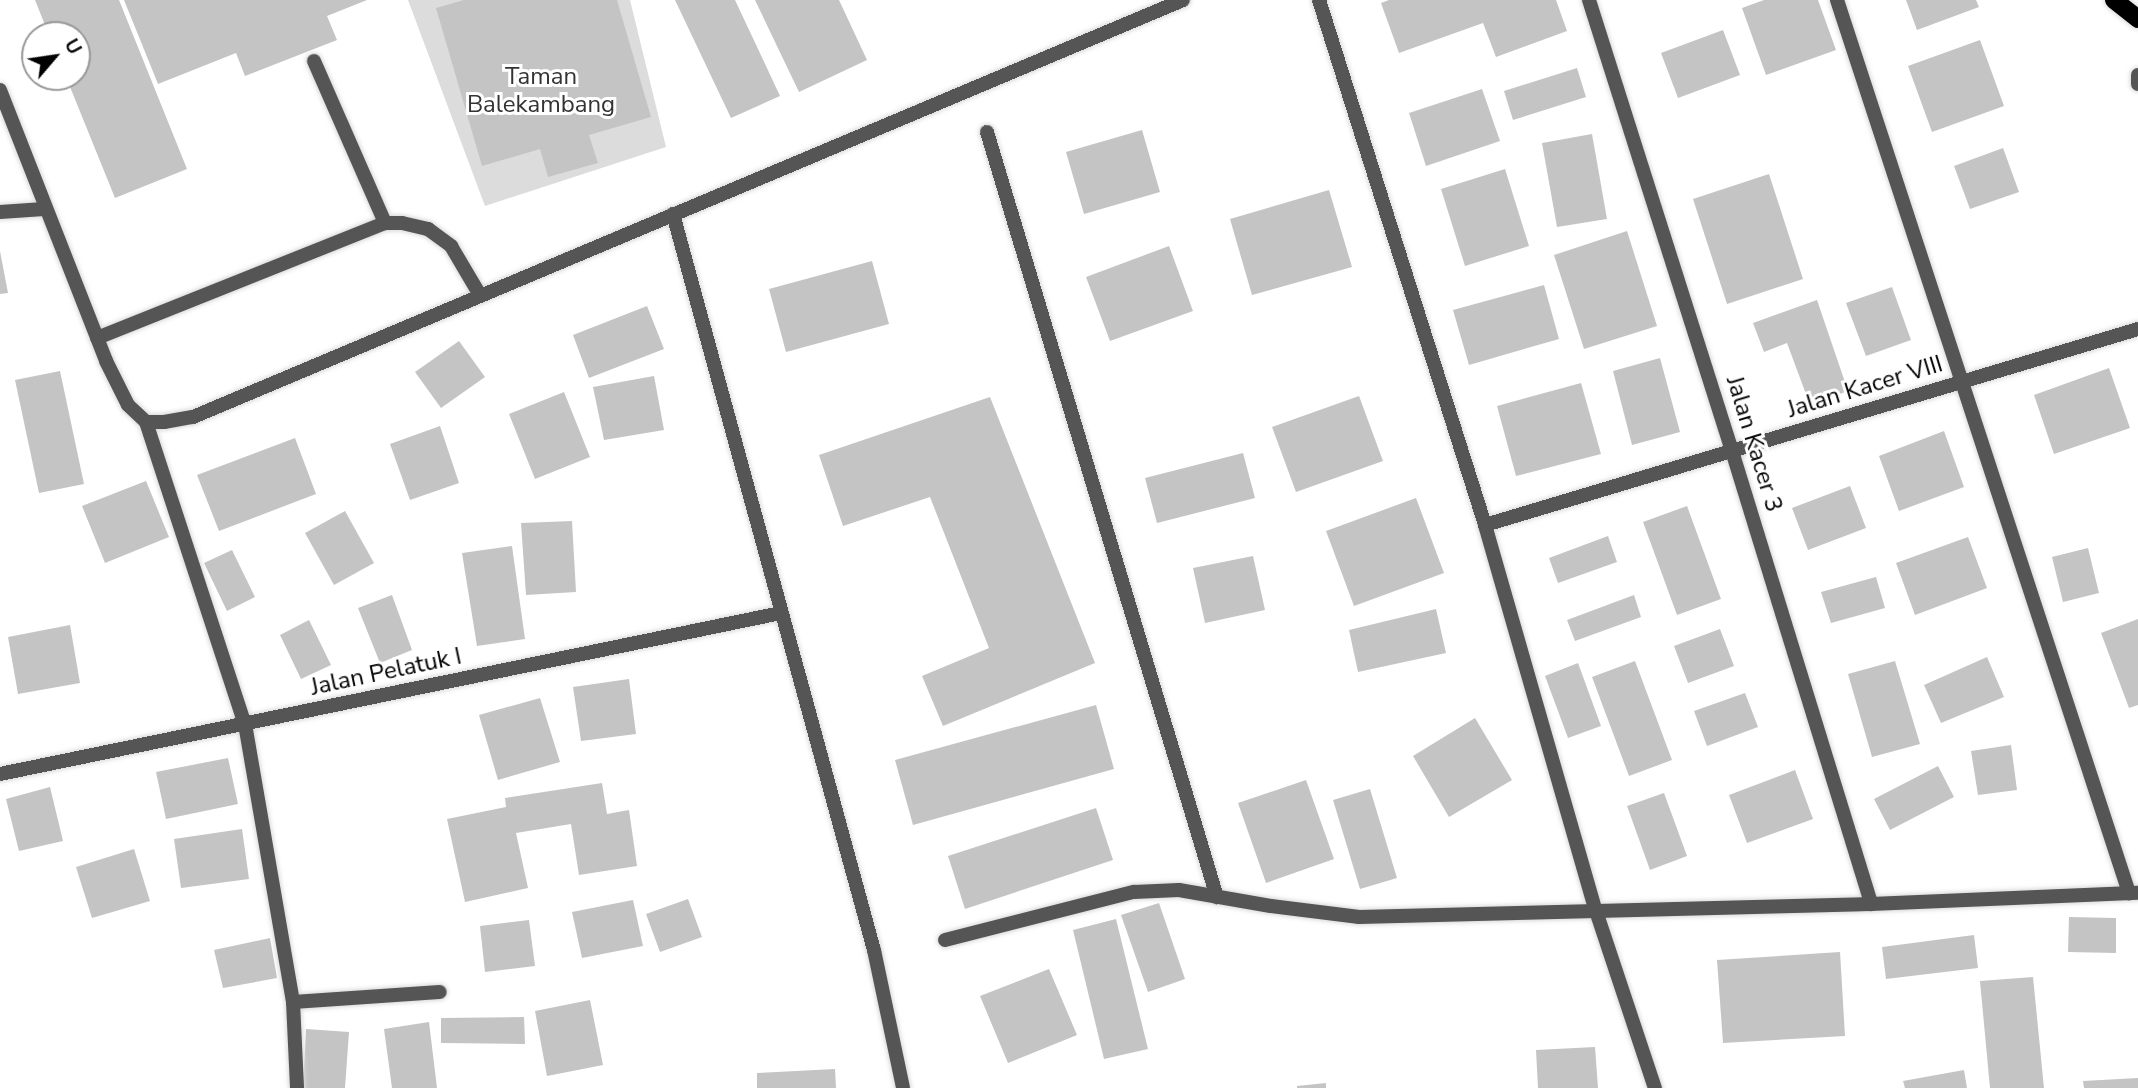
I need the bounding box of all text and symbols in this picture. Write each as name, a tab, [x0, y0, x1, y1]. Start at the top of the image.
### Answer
north arrow	[21, 21, 91, 91]
text: U	[58, 34, 87, 59]
park label: Taman Balekambang	[467, 63, 615, 119]
street label: Jalan Kacer VIII	[1784, 350, 1946, 424]
street label: Jalan Kacer 3	[1720, 373, 1788, 515]
street label: Jalan Pelatuk I	[308, 642, 464, 702]

